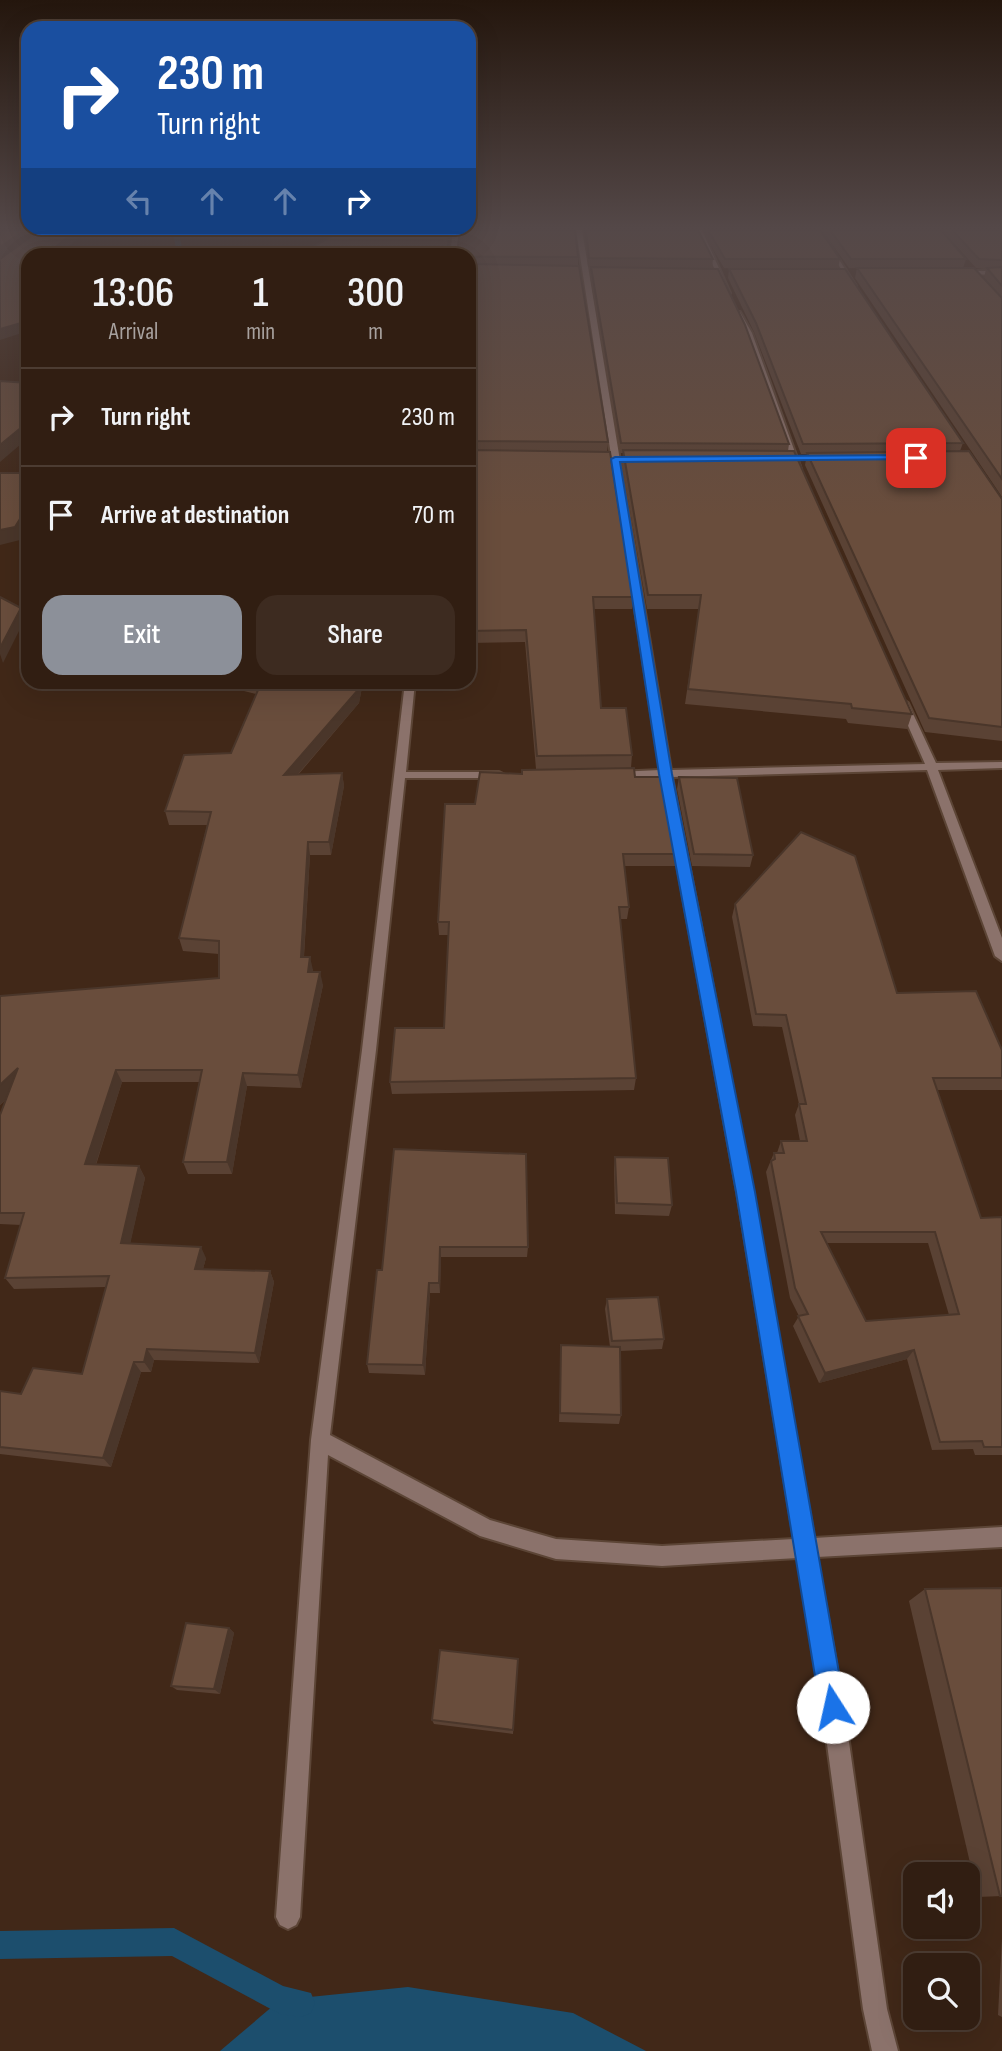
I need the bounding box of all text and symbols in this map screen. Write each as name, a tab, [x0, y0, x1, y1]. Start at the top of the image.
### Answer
text: 230 m	[157, 45, 264, 104]
icon: right	[42, 49, 133, 140]
text: Turn right	[157, 105, 261, 144]
icon: left	[120, 182, 158, 220]
icon: ahead	[193, 182, 231, 220]
icon: ahead	[266, 182, 304, 220]
icon: right	[339, 182, 377, 220]
text: 13:06	[93, 268, 174, 319]
text: 1	[253, 268, 268, 319]
text: 300	[347, 268, 404, 319]
text: Arrival	[109, 318, 158, 346]
text: min	[246, 318, 275, 346]
text: m	[368, 318, 383, 346]
icon: right	[42, 398, 80, 436]
text: Turn right	[101, 402, 190, 433]
text: 230 m	[401, 402, 455, 433]
pin	[886, 428, 946, 488]
icon: arrive	[897, 439, 935, 477]
icon: arrive	[42, 496, 80, 534]
text: Arrive at destination	[101, 500, 289, 531]
text: 70 m	[412, 500, 455, 531]
button: Exit	[42, 595, 242, 675]
button: Share	[256, 595, 455, 675]
position arrow	[796, 1670, 870, 1744]
map controls	[903, 1862, 980, 2030]
button: sound	[903, 1862, 980, 1939]
button: search	[903, 1953, 980, 2030]

